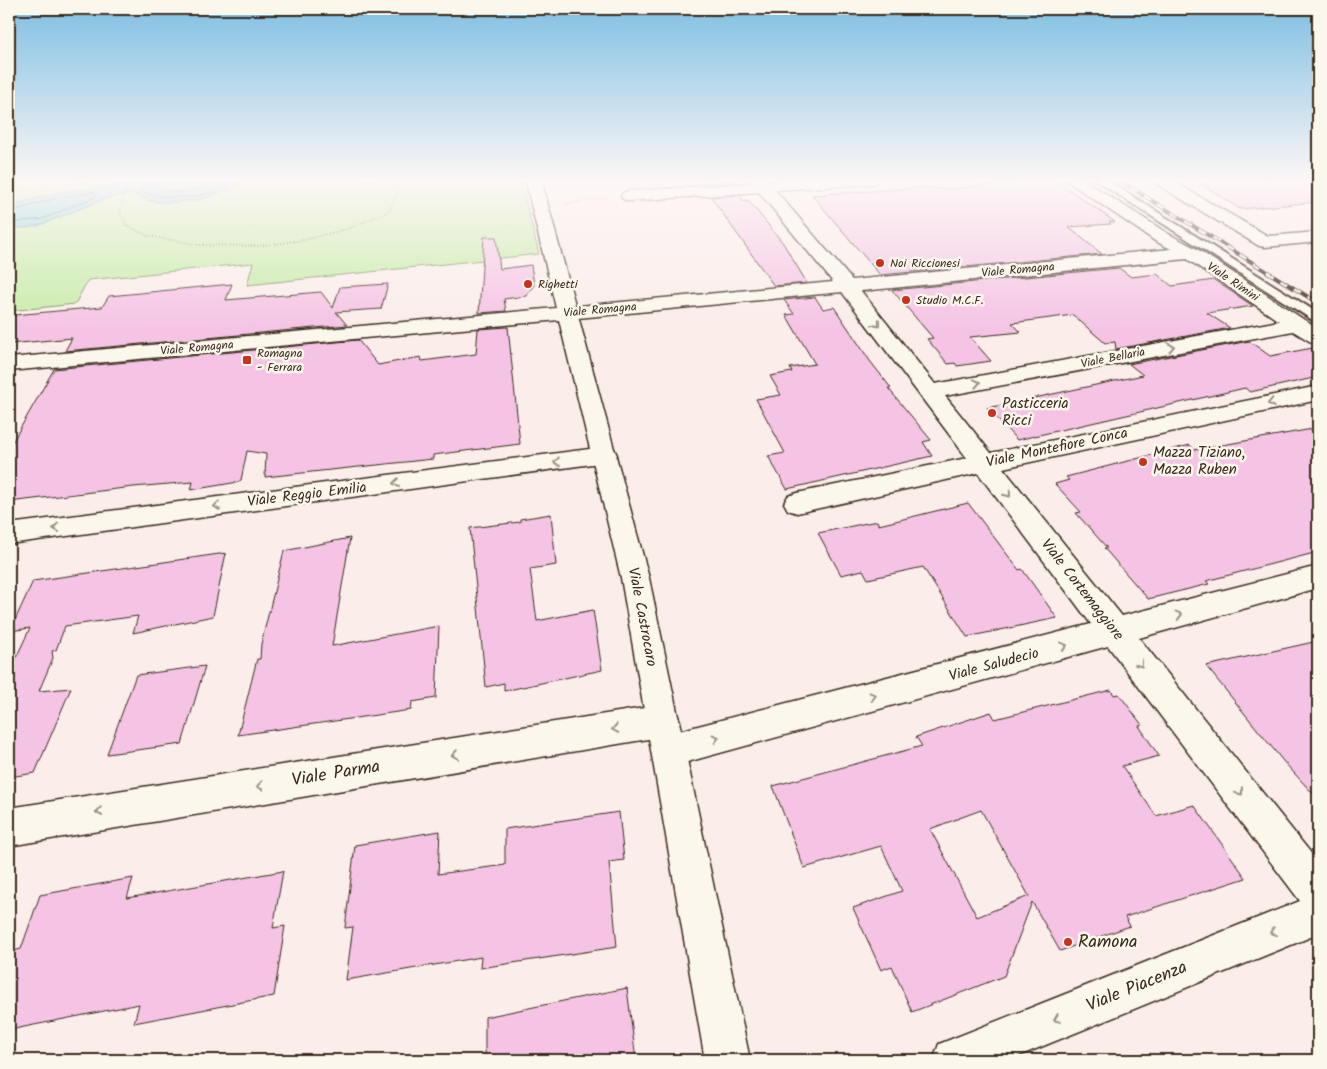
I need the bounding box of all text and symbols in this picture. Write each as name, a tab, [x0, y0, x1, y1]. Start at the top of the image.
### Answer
place label: Noi Riccionesi	[890, 254, 961, 273]
marker: Noi Riccionesi	[874, 257, 886, 269]
street label: Viale Romagna	[981, 257, 1056, 283]
street label: Viale Rimini	[1203, 257, 1264, 307]
place label: Righetti	[538, 275, 579, 294]
marker: Righetti	[522, 278, 534, 290]
place label: Studio M.C.F.	[916, 291, 984, 310]
marker: Studio M.C.F.	[900, 294, 912, 306]
street label: Viale Romagna	[563, 297, 638, 323]
one-way arrow	[871, 319, 880, 328]
street label: Viale Romagna	[160, 335, 235, 361]
street label: Viale Bellaria	[1079, 342, 1147, 374]
one-way arrow	[1167, 342, 1175, 353]
place label: Romagna - Ferrara	[257, 344, 303, 377]
marker: Romagna - Ferrara	[241, 354, 253, 366]
one-way arrow	[972, 378, 981, 389]
place label: Pasticceria Ricci	[1002, 392, 1069, 433]
one-way arrow	[1266, 397, 1275, 408]
marker: Pasticceria Ricci	[986, 407, 998, 419]
street label: Viale Montefiore Conca	[984, 421, 1130, 475]
place label: Mazza Tiziano, Mazza Ruben	[1153, 441, 1245, 482]
one-way arrow	[553, 456, 561, 467]
marker: Mazza Tiziano, Mazza Ruben	[1137, 456, 1149, 468]
street label: Viale Reggio Emilia	[246, 476, 368, 514]
one-way arrow	[391, 477, 399, 488]
one-way arrow	[1003, 488, 1011, 497]
one-way arrow	[213, 501, 222, 511]
one-way arrow	[52, 522, 61, 532]
street label: Viale Cortemaggiore	[1034, 534, 1130, 646]
street label: Viale Castrocaro	[621, 565, 663, 669]
one-way arrow	[1175, 610, 1184, 621]
street label: Viale Saludecio	[946, 641, 1042, 689]
one-way arrow	[1060, 641, 1069, 652]
one-way arrow	[1135, 658, 1143, 667]
one-way arrow	[869, 692, 877, 702]
one-way arrow	[611, 723, 619, 733]
one-way arrow	[711, 733, 719, 743]
one-way arrow	[450, 749, 459, 759]
street label: Viale Parma	[290, 753, 382, 795]
one-way arrow	[255, 781, 264, 791]
one-way arrow	[1234, 786, 1243, 796]
one-way arrow	[95, 807, 104, 817]
one-way arrow	[1269, 926, 1278, 936]
place label: Ramona	[1078, 928, 1137, 957]
marker: Ramona	[1062, 936, 1074, 948]
street label: Viale Piacenza	[1082, 954, 1192, 1020]
one-way arrow	[1054, 1013, 1062, 1023]

